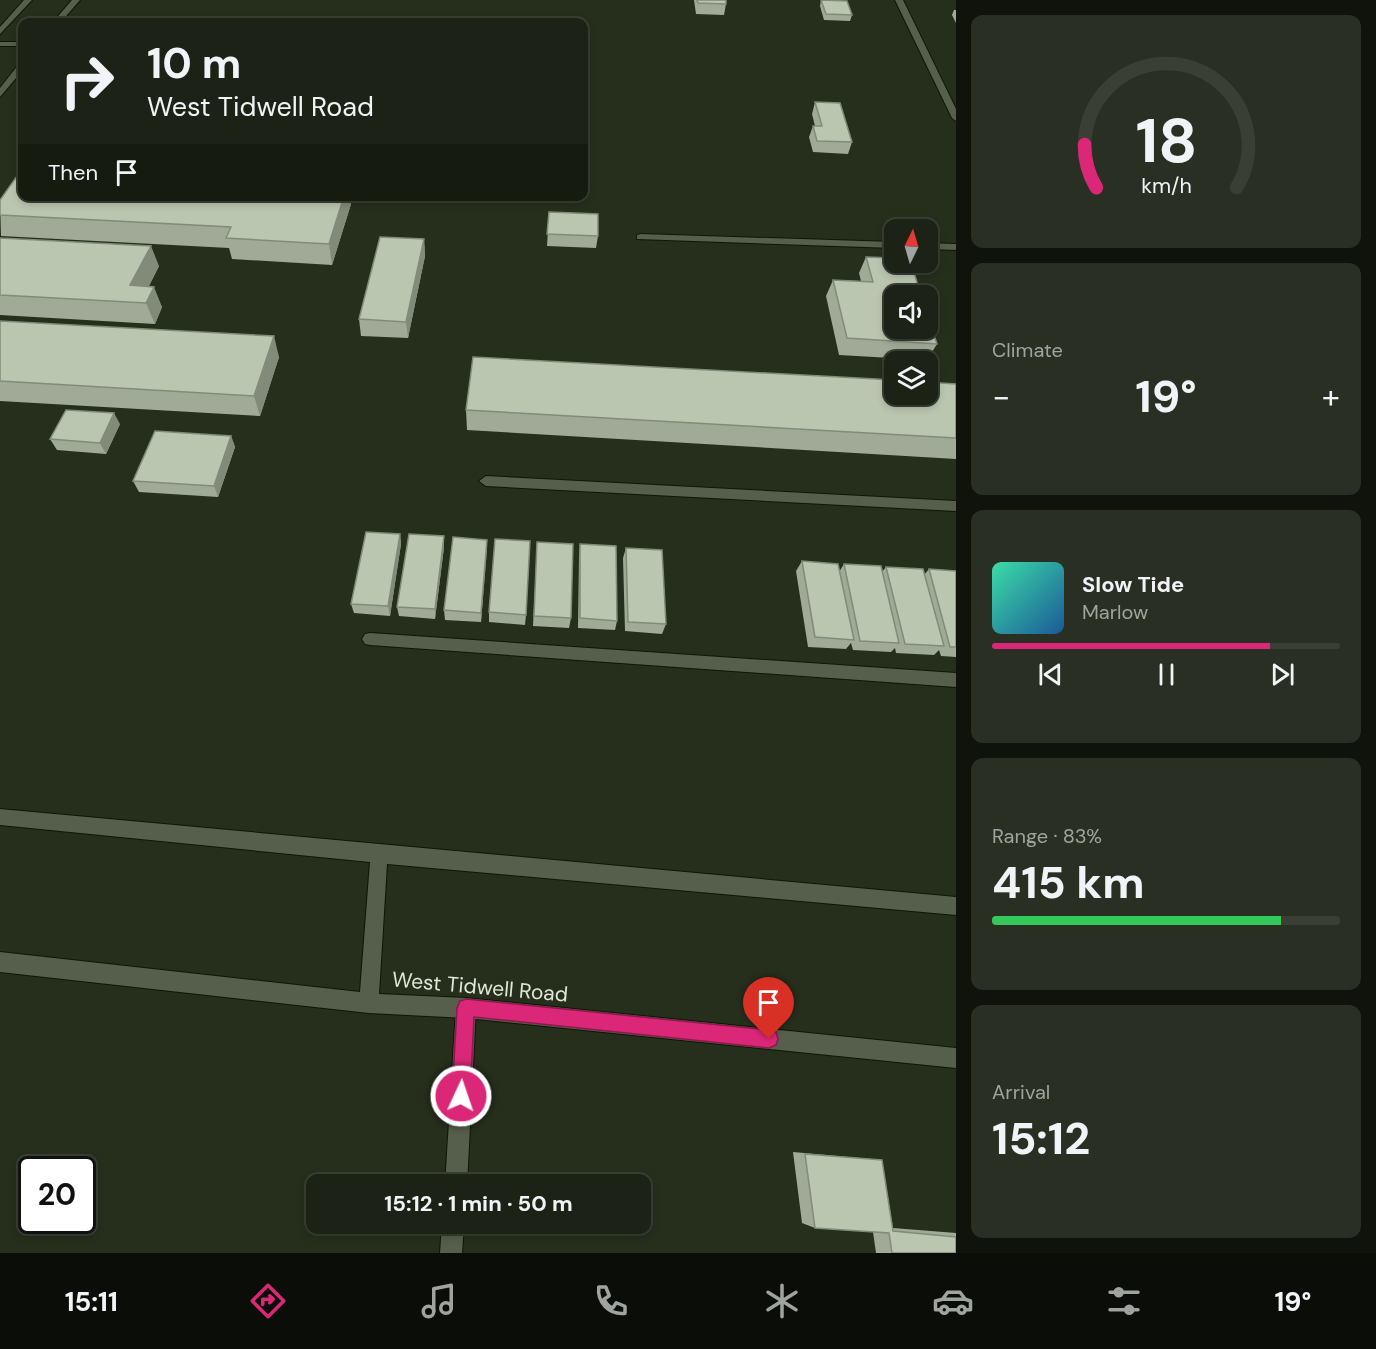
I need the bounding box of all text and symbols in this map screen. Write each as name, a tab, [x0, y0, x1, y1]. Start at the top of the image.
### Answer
text: 10 m	[147, 36, 241, 91]
icon: right	[48, 42, 126, 120]
text: West Tidwell Road	[147, 89, 374, 124]
text: 18	[1135, 100, 1197, 181]
icon: arrive	[110, 156, 143, 189]
text: Then	[48, 158, 98, 187]
text: km/h	[1141, 173, 1191, 201]
north arrow	[884, 219, 938, 273]
map controls	[884, 219, 938, 405]
button: sound	[884, 285, 938, 339]
text: Climate	[992, 337, 1063, 363]
button: layers	[884, 351, 938, 405]
text: 19°	[1135, 367, 1197, 426]
text: −	[992, 375, 1010, 418]
text: +	[1322, 375, 1340, 418]
text: Slow Tide	[1082, 570, 1184, 599]
text: Marlow	[1082, 599, 1148, 625]
icon: previous	[1034, 658, 1067, 691]
icon: pause	[1150, 658, 1183, 691]
icon: next	[1266, 658, 1299, 691]
text: Range · 83%	[992, 823, 1102, 849]
text: 415 km	[992, 853, 1145, 912]
street label: West Tidwell Road	[391, 965, 569, 1009]
pin	[743, 977, 794, 1039]
icon: arrive	[752, 986, 785, 1019]
position arrow	[429, 1064, 493, 1128]
text: Arrival	[992, 1079, 1050, 1105]
text: 15:12	[992, 1109, 1090, 1168]
speed limit sign: 20	[18, 1156, 96, 1234]
text: 15:12 · 1 min · 50 m	[384, 1189, 573, 1218]
icon: directions	[247, 1280, 289, 1322]
icon: music	[418, 1280, 460, 1322]
icon: phone	[590, 1280, 632, 1322]
icon: climate	[761, 1280, 803, 1322]
icon: car	[932, 1280, 974, 1322]
icon: filters	[1103, 1280, 1145, 1322]
text: 15:11	[65, 1284, 118, 1319]
text: 19°	[1275, 1284, 1311, 1319]

